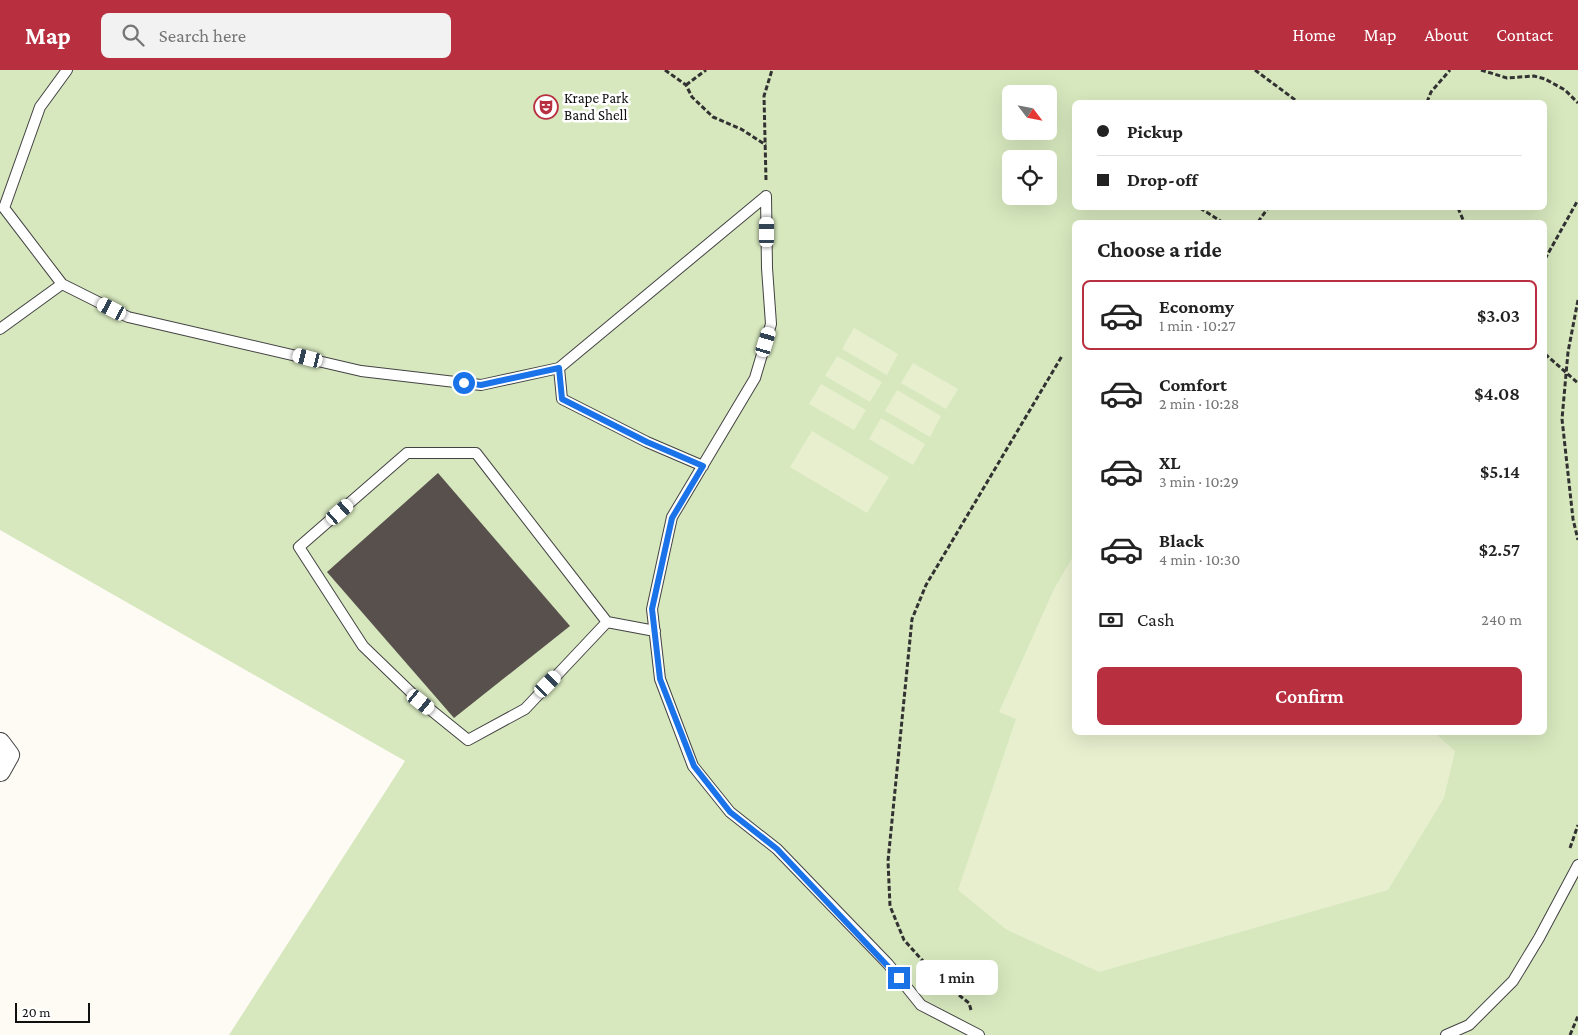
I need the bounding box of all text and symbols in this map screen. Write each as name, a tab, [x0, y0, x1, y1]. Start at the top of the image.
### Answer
search box	[101, 13, 451, 58]
icon: search	[119, 21, 147, 49]
text: Map	[25, 22, 71, 49]
text: Search here	[159, 25, 246, 46]
text: Home	[1293, 25, 1336, 45]
text: Map	[1364, 25, 1396, 45]
text: About	[1424, 25, 1468, 45]
text: Contact	[1496, 25, 1553, 45]
north arrow	[1002, 85, 1058, 140]
map controls	[1002, 85, 1057, 205]
place label: Krape Park Band Shell	[564, 90, 629, 123]
theatre icon: Krape Park Band Shell	[533, 94, 559, 120]
text: Pickup	[1127, 121, 1183, 142]
button: locate	[1002, 150, 1057, 205]
text: Drop-off	[1127, 169, 1198, 190]
car	[759, 217, 774, 247]
text: Choose a ride	[1097, 237, 1222, 262]
icon: car	[1099, 293, 1144, 338]
car	[95, 296, 128, 322]
text: Economy	[1159, 296, 1234, 317]
text: $3.03	[1477, 305, 1520, 326]
text: 1 min · 10:27	[1159, 317, 1236, 334]
car	[754, 325, 777, 359]
car	[291, 347, 324, 369]
icon: car	[1099, 371, 1144, 416]
route start	[453, 372, 475, 394]
text: Comfort	[1159, 374, 1227, 395]
text: $4.08	[1474, 383, 1520, 404]
text: 2 min · 10:28	[1159, 395, 1239, 412]
icon: car	[1099, 449, 1144, 494]
text: XL	[1159, 452, 1181, 473]
text: $5.14	[1480, 461, 1520, 482]
text: 3 min · 10:29	[1159, 473, 1239, 490]
car	[323, 496, 356, 528]
icon: car	[1099, 527, 1144, 572]
text: Black	[1159, 530, 1204, 551]
text: $2.57	[1479, 539, 1520, 560]
text: 4 min · 10:30	[1159, 551, 1240, 568]
icon: cash	[1097, 606, 1125, 634]
text: Cash	[1137, 609, 1175, 630]
text: 240 m	[1481, 611, 1522, 628]
button: Confirm	[1097, 667, 1522, 725]
car	[532, 668, 563, 700]
car	[404, 687, 437, 717]
callout: 1 min	[916, 960, 999, 996]
route end	[888, 967, 910, 989]
text: 1 min	[939, 969, 975, 986]
scale bar	[15, 1000, 90, 1023]
text: 20 m	[22, 1004, 50, 1020]

